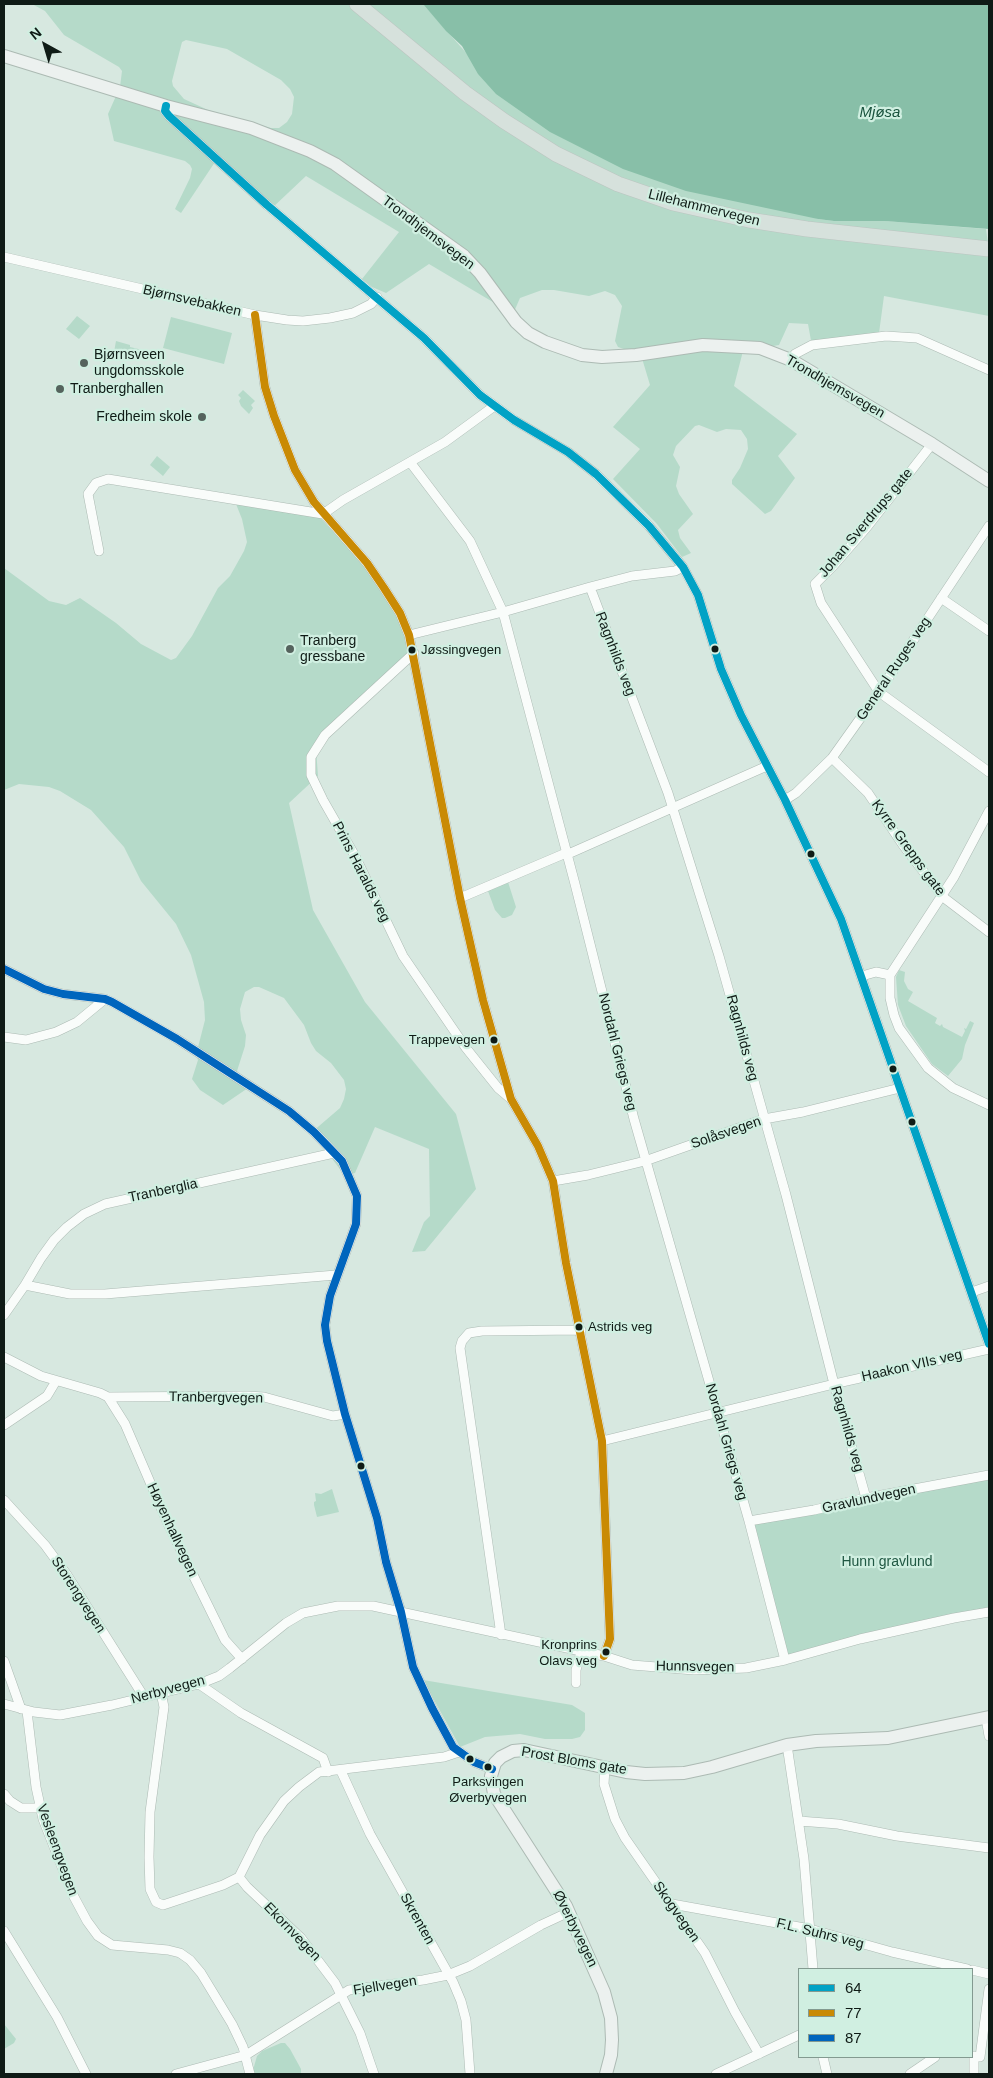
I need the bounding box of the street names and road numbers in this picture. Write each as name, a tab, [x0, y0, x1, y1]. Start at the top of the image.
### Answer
street label: Lillehammervegen	[646, 186, 762, 230]
street label: Trondhjemsvegen	[378, 193, 478, 273]
street label: Bjørnsvebakken	[141, 282, 243, 320]
street label: Trondhjemsvegen	[783, 352, 887, 422]
street label: Johan Sverdrups gate	[816, 465, 916, 581]
street label: Ragnhilds veg	[591, 610, 639, 698]
street label: General Ruges veg	[853, 614, 935, 724]
street label: Kyrre Grepps gate	[868, 797, 948, 899]
street label: Prins Haralds veg	[328, 819, 394, 925]
street label: Nordahl Griegs veg	[594, 991, 640, 1113]
street label: Ragnhilds veg	[722, 993, 762, 1083]
street label: Solåsvegen	[689, 1113, 763, 1153]
street label: Tranberglia	[127, 1175, 199, 1207]
street label: Haakon VIIs veg	[860, 1346, 964, 1386]
street label: Nordahl Griegs veg	[701, 1382, 751, 1502]
street label: Ragnhilds veg	[827, 1384, 867, 1474]
street label: Tranbergvegen	[169, 1389, 263, 1407]
street label: Høyenhallvegen	[143, 1481, 201, 1579]
street label: Gravlundvegen	[821, 1481, 917, 1517]
street label: Storengvegen	[47, 1554, 109, 1636]
street label: Hunnsvegen	[656, 1658, 734, 1676]
street label: Nerbyvegen	[129, 1672, 207, 1708]
street label: Prost Bloms gate	[520, 1743, 628, 1779]
street label: Vesleengvegen	[33, 1802, 81, 1898]
street label: Skogvegen	[649, 1878, 703, 1946]
street label: Øverbyvegen	[549, 1888, 601, 1970]
street label: Skrenten	[396, 1890, 438, 1948]
street label: Ekornvegen	[260, 1899, 324, 1965]
street label: F.L. Suhrs veg	[775, 1915, 865, 1953]
street label: Fjellvegen	[352, 1973, 418, 1999]

